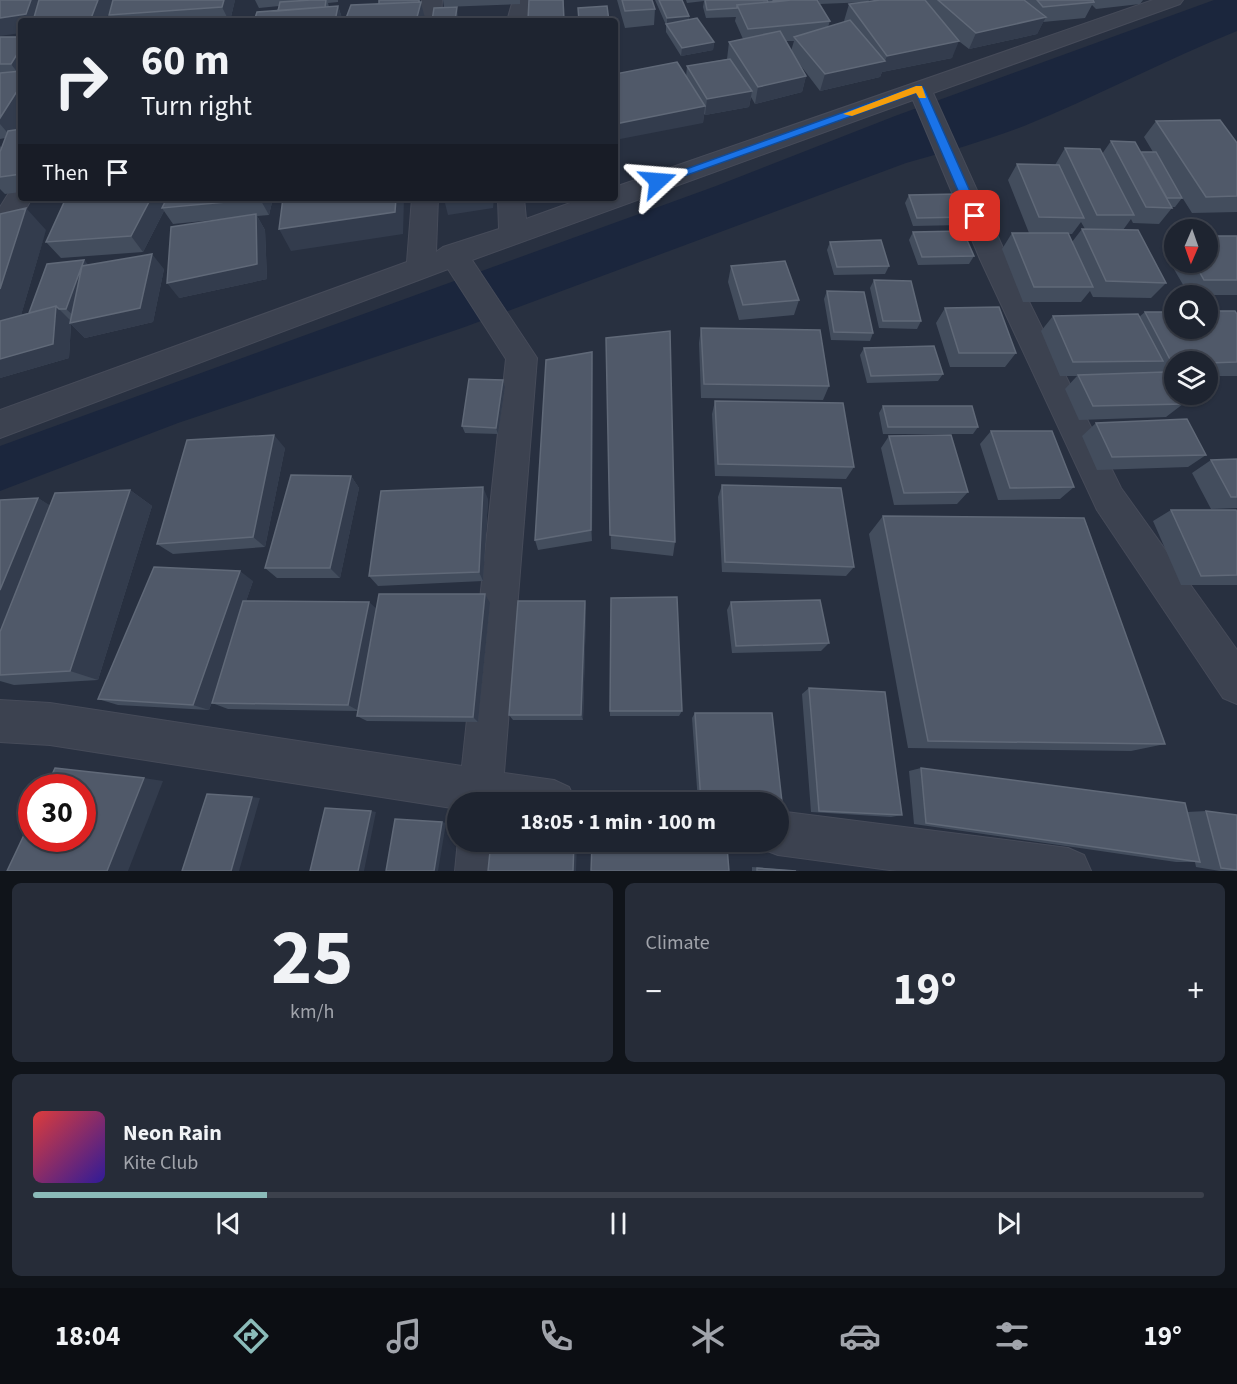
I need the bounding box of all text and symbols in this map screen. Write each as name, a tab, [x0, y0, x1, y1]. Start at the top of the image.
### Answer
text: 60 m	[141, 31, 230, 91]
icon: right	[42, 42, 120, 120]
text: Turn right	[141, 87, 252, 126]
position arrow	[626, 149, 690, 213]
icon: arrive	[101, 156, 134, 189]
text: Then	[42, 157, 89, 189]
pin	[949, 190, 1000, 241]
icon: arrive	[958, 199, 991, 232]
north arrow	[1164, 219, 1218, 273]
map controls	[1164, 219, 1218, 405]
button: search	[1164, 285, 1218, 339]
button: layers	[1164, 351, 1218, 405]
speed limit sign: 30	[18, 774, 96, 852]
text: 18:05 · 1 min · 100 m	[520, 806, 716, 838]
text: 25	[271, 903, 353, 1014]
text: Climate	[646, 929, 710, 957]
text: 19°	[893, 958, 957, 1022]
text: −	[646, 968, 662, 1015]
text: +	[1188, 968, 1204, 1015]
text: km/h	[290, 998, 334, 1026]
text: Neon Rain	[123, 1117, 222, 1149]
text: Kite Club	[123, 1149, 198, 1177]
icon: previous	[212, 1207, 245, 1240]
icon: pause	[602, 1207, 635, 1240]
icon: next	[992, 1207, 1025, 1240]
icon: directions	[230, 1315, 272, 1357]
icon: music	[383, 1315, 425, 1357]
icon: phone	[535, 1315, 577, 1357]
icon: climate	[687, 1315, 729, 1357]
icon: car	[839, 1315, 881, 1357]
icon: filters	[991, 1315, 1033, 1357]
text: 18:04	[55, 1317, 120, 1356]
text: 19°	[1144, 1317, 1182, 1356]

